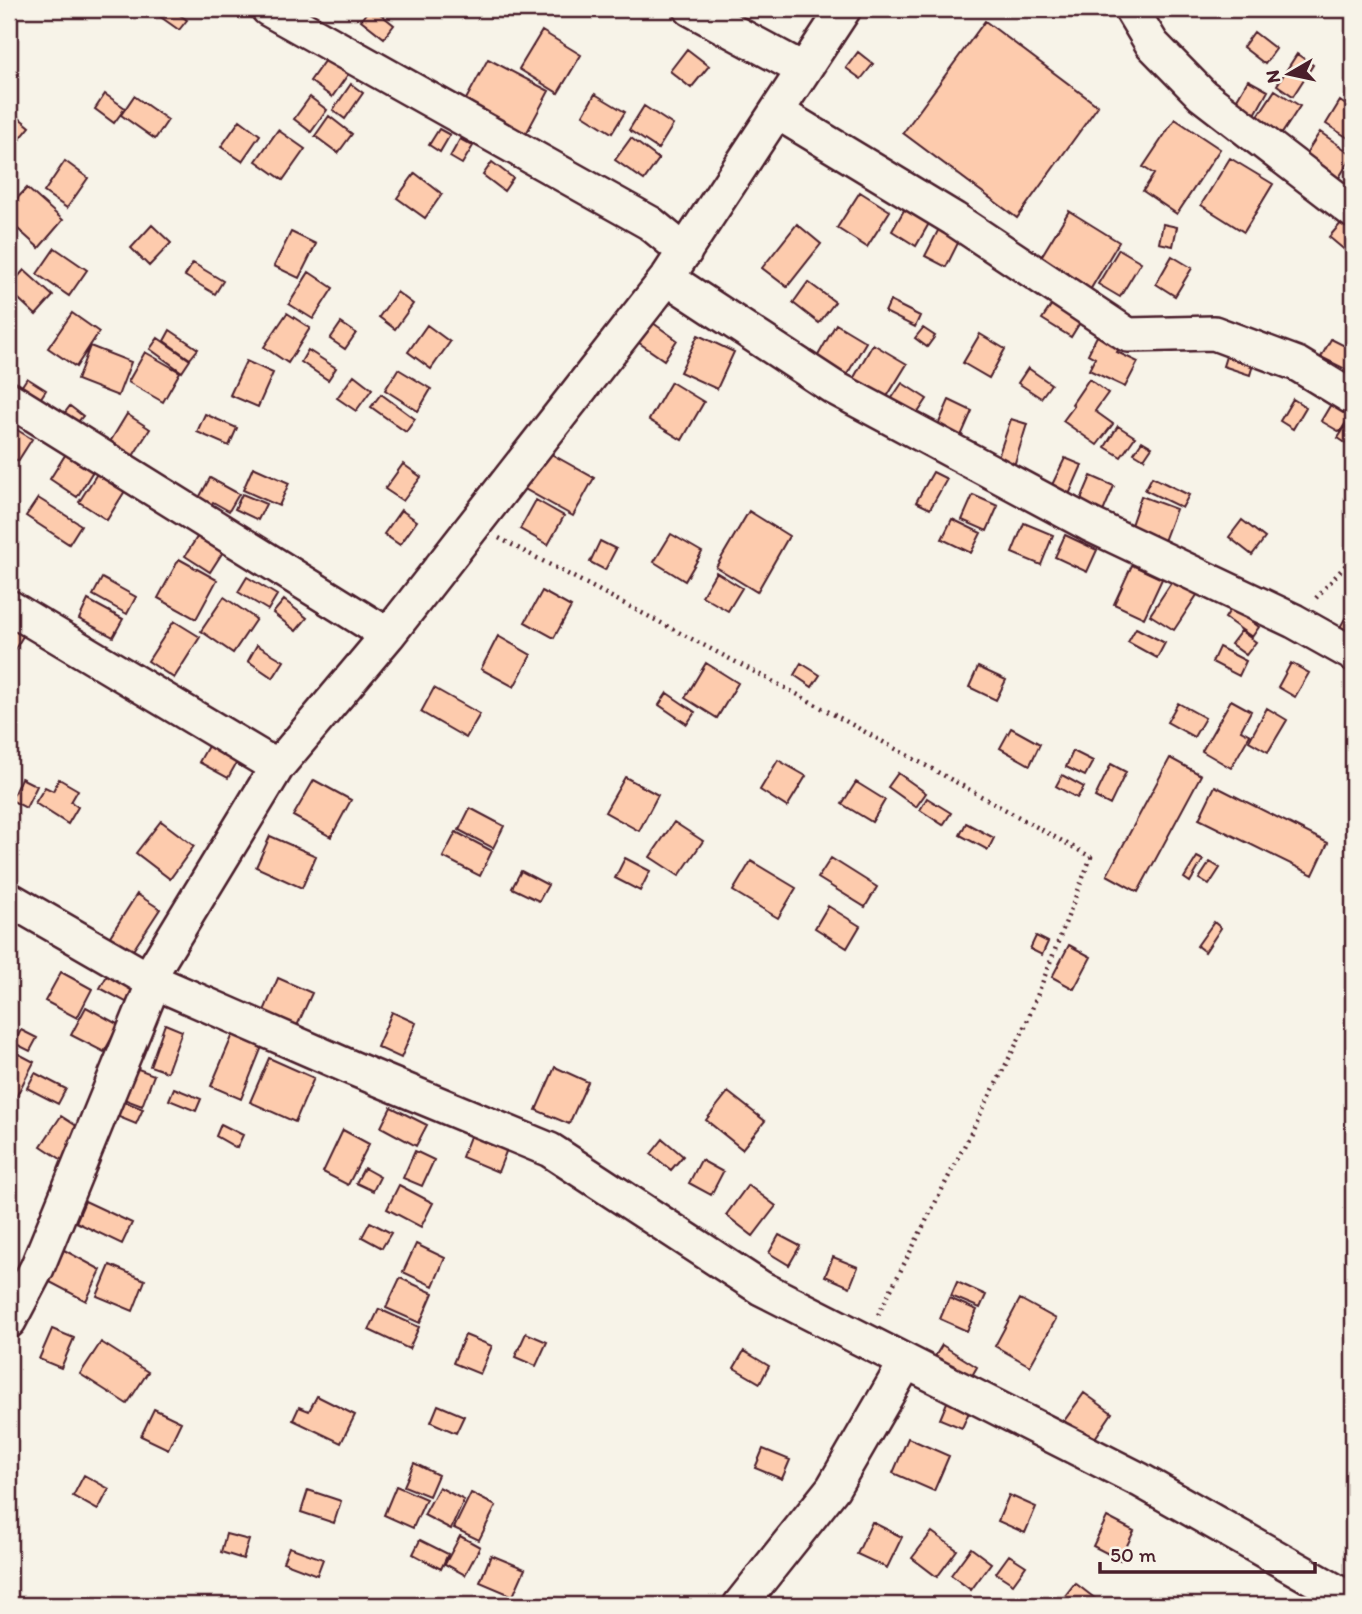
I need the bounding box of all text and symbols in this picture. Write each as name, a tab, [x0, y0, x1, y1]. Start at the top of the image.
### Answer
north arrow	[1254, 38, 1324, 108]
text: N	[1260, 68, 1285, 85]
scale bar	[1100, 1530, 1315, 1574]
text: 50 m	[1110, 1542, 1157, 1567]

